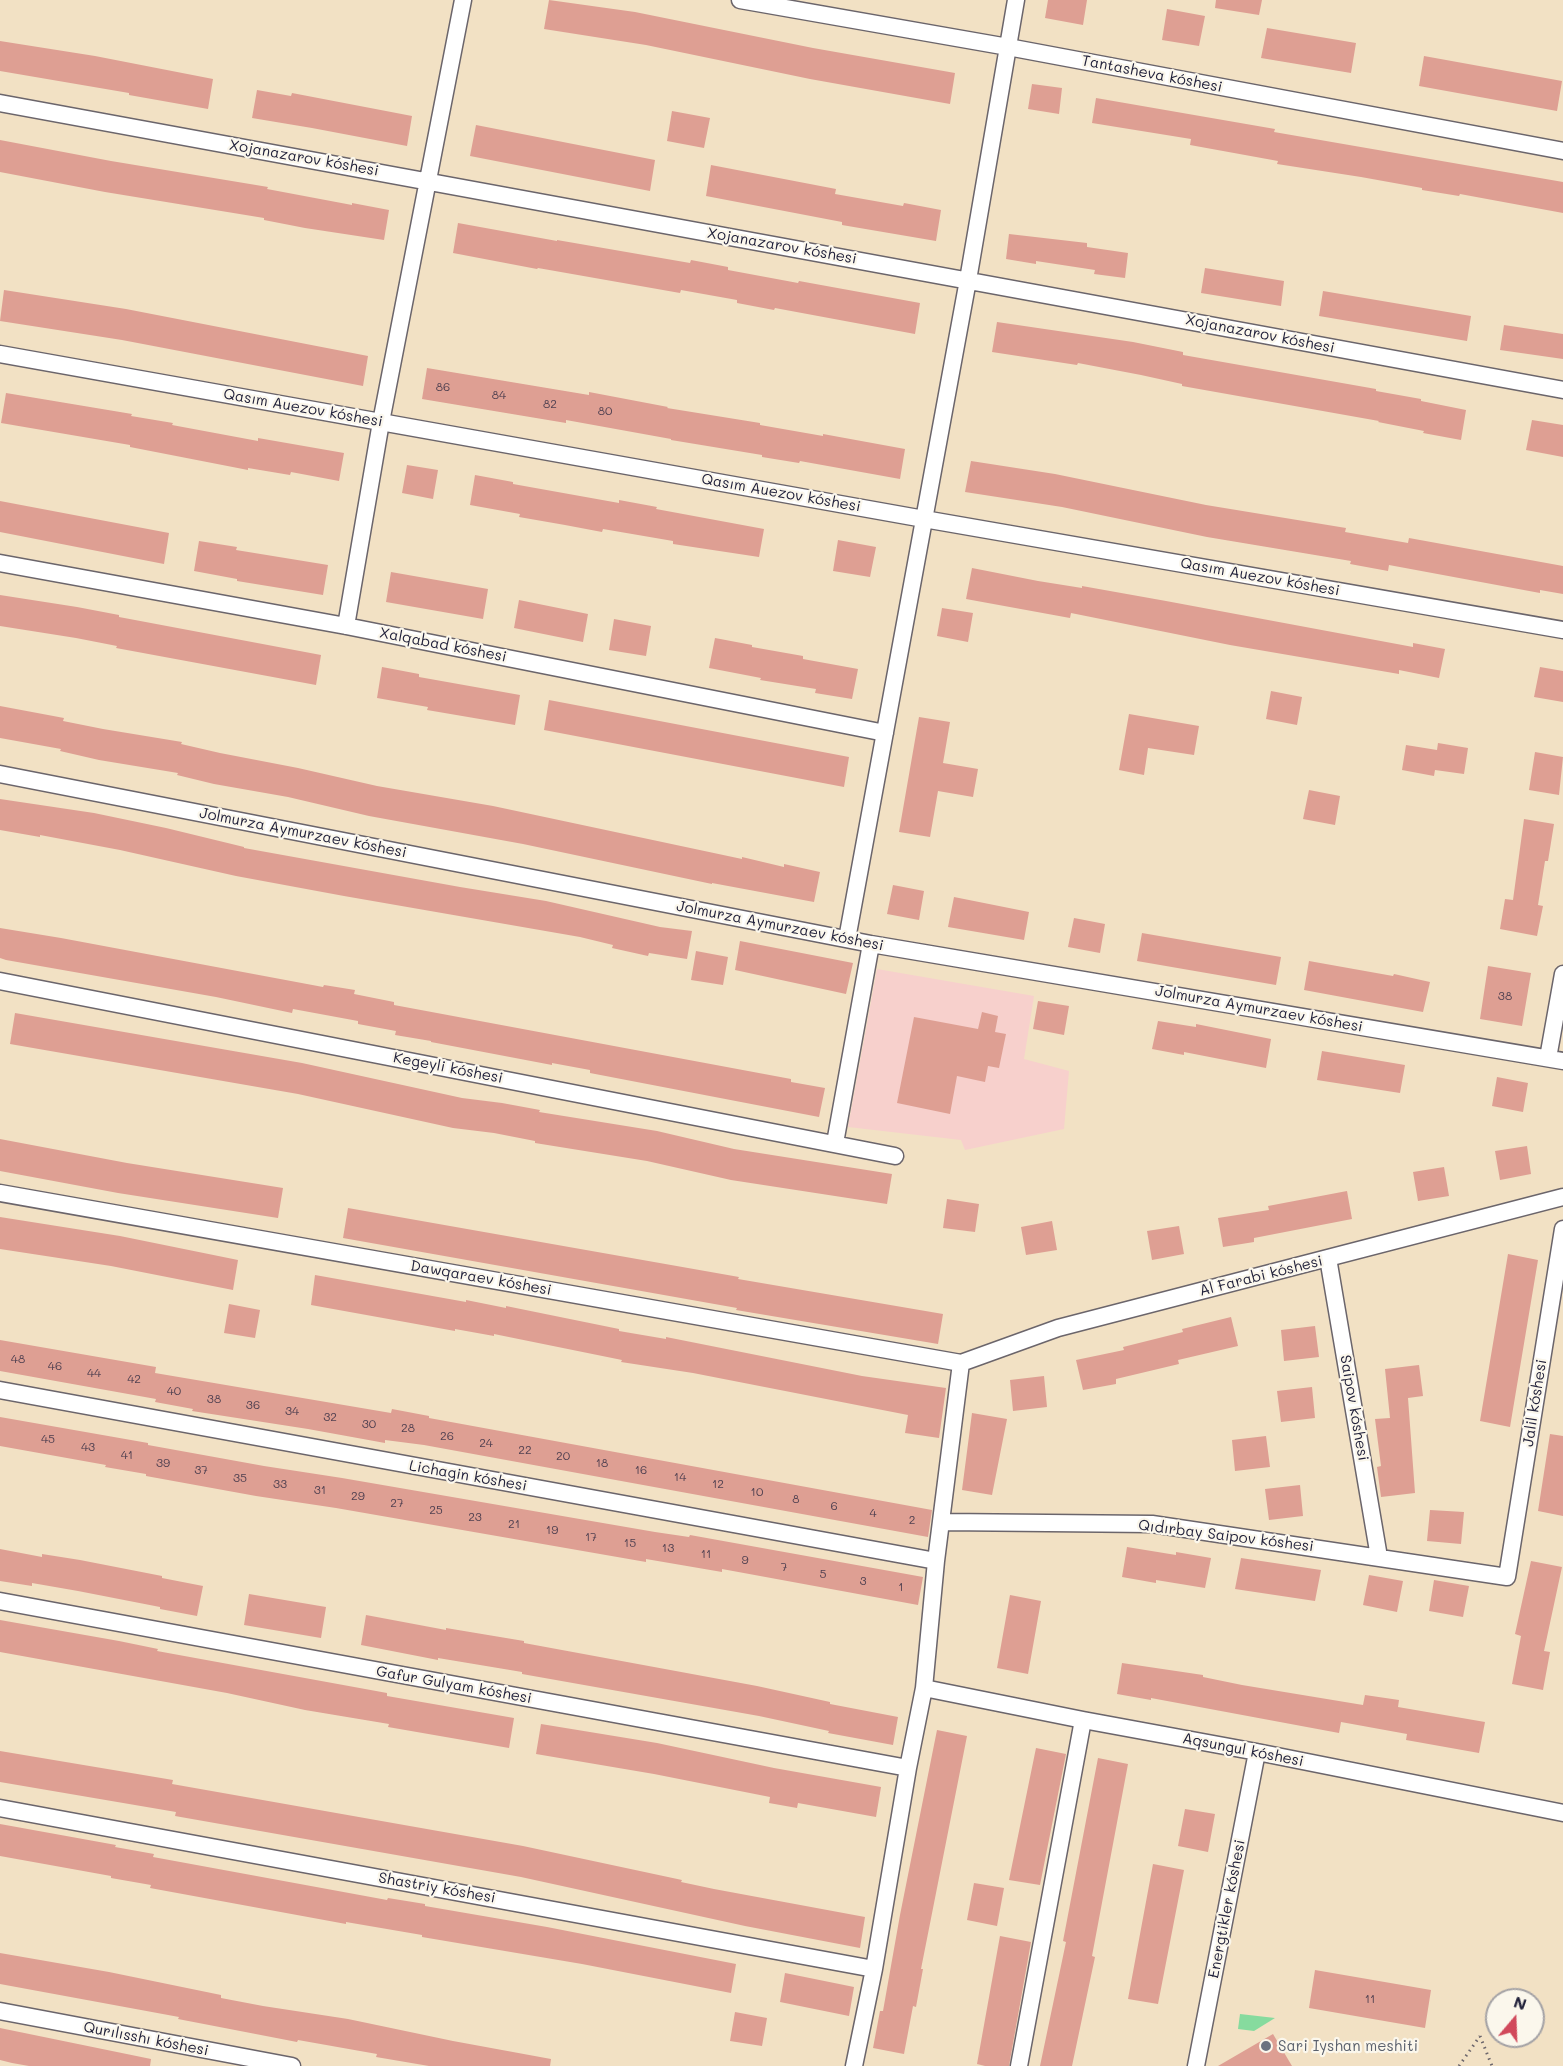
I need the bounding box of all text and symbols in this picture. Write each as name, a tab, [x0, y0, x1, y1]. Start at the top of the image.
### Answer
street label: Tantasheva kóshesi	[1080, 52, 1224, 96]
street label: Xojanazarov kóshesi	[228, 136, 380, 180]
street label: Xojanazarov kóshesi	[706, 224, 858, 268]
street label: Xojanazarov kóshesi	[1184, 311, 1336, 357]
house number: 86	[436, 380, 450, 394]
street label: Qasım Auezov kóshesi	[222, 385, 384, 431]
house number: 84	[492, 388, 506, 402]
house number: 82	[543, 397, 557, 411]
house number: 80	[598, 404, 612, 418]
street label: Qasım Auezov kóshesi	[700, 470, 862, 516]
street label: Qasım Auezov kóshesi	[1179, 554, 1341, 600]
street label: Xalqabad kóshesi	[378, 624, 508, 666]
street label: Jolmurza Aymurzaev kóshesi	[198, 804, 408, 862]
street label: Jolmurza Aymurzaev kóshesi	[675, 897, 885, 955]
street label: Jolmurza Aymurzaev kóshesi	[1154, 982, 1364, 1036]
house number: 38	[1498, 989, 1512, 1003]
street label: Kegeyli kóshesi	[392, 1049, 504, 1087]
street label: Al Farabi kóshesi	[1198, 1252, 1324, 1300]
street label: Dawqaraev kóshesi	[409, 1257, 553, 1299]
house number: 48	[11, 1352, 25, 1366]
street label: Saipov kóshesi	[1336, 1354, 1372, 1462]
street label: Jalil kóshesi	[1519, 1358, 1551, 1448]
house number: 46	[48, 1359, 62, 1373]
house number: 44	[87, 1366, 101, 1380]
house number: 42	[127, 1372, 141, 1386]
house number: 40	[167, 1384, 181, 1398]
house number: 38	[207, 1392, 221, 1406]
house number: 36	[246, 1398, 260, 1412]
house number: 34	[285, 1404, 299, 1418]
house number: 32	[323, 1410, 337, 1424]
house number: 30	[362, 1417, 376, 1431]
house number: 28	[401, 1421, 415, 1435]
house number: 26	[440, 1429, 454, 1443]
house number: 45	[41, 1432, 55, 1446]
house number: 24	[479, 1436, 493, 1450]
house number: 43	[81, 1440, 95, 1454]
house number: 22	[518, 1443, 532, 1457]
house number: 41	[121, 1448, 133, 1462]
house number: 20	[556, 1449, 570, 1463]
house number: 39	[156, 1456, 170, 1470]
house number: 18	[596, 1456, 608, 1470]
street label: Lichagin kóshesi	[408, 1457, 528, 1495]
house number: 37	[194, 1463, 208, 1477]
house number: 16	[635, 1463, 647, 1477]
house number: 14	[674, 1470, 686, 1484]
house number: 35	[233, 1471, 247, 1485]
house number: 33	[273, 1477, 287, 1491]
house number: 12	[712, 1477, 724, 1491]
house number: 31	[314, 1483, 326, 1497]
house number: 10	[751, 1485, 763, 1499]
house number: 29	[351, 1489, 365, 1503]
house number: 8	[792, 1492, 800, 1506]
house number: 27	[390, 1496, 404, 1510]
house number: 6	[830, 1499, 838, 1513]
house number: 25	[429, 1503, 443, 1517]
house number: 4	[869, 1506, 877, 1520]
house number: 23	[468, 1510, 482, 1524]
house number: 2	[909, 1513, 915, 1527]
street label: Qıdırbay Saipov kóshesi	[1137, 1516, 1315, 1556]
house number: 21	[508, 1517, 520, 1531]
house number: 19	[546, 1523, 558, 1537]
house number: 17	[585, 1530, 597, 1544]
house number: 15	[624, 1536, 636, 1550]
house number: 13	[662, 1541, 674, 1555]
house number: 11	[701, 1547, 711, 1561]
house number: 9	[741, 1553, 749, 1567]
house number: 7	[781, 1560, 787, 1574]
house number: 5	[820, 1567, 826, 1581]
house number: 3	[859, 1574, 867, 1588]
house number: 1	[898, 1580, 904, 1594]
street label: Gafur Gulyam kóshesi	[375, 1662, 533, 1708]
street label: Aqsungul kóshesi	[1181, 1729, 1305, 1771]
street label: Energtikler kóshesi	[1205, 1838, 1249, 1980]
street label: Shastriy kóshesi	[377, 1869, 497, 1907]
north arrow	[1485, 1988, 1545, 2048]
text: N	[1511, 1990, 1530, 2014]
house number: 11	[1365, 1992, 1375, 2006]
street label: Qurılısshı kóshesi	[82, 2018, 210, 2060]
place label: Sari Iyshan meshiti	[1278, 2037, 1418, 2055]
marker: Sari Iyshan meshiti	[1259, 2039, 1273, 2053]

